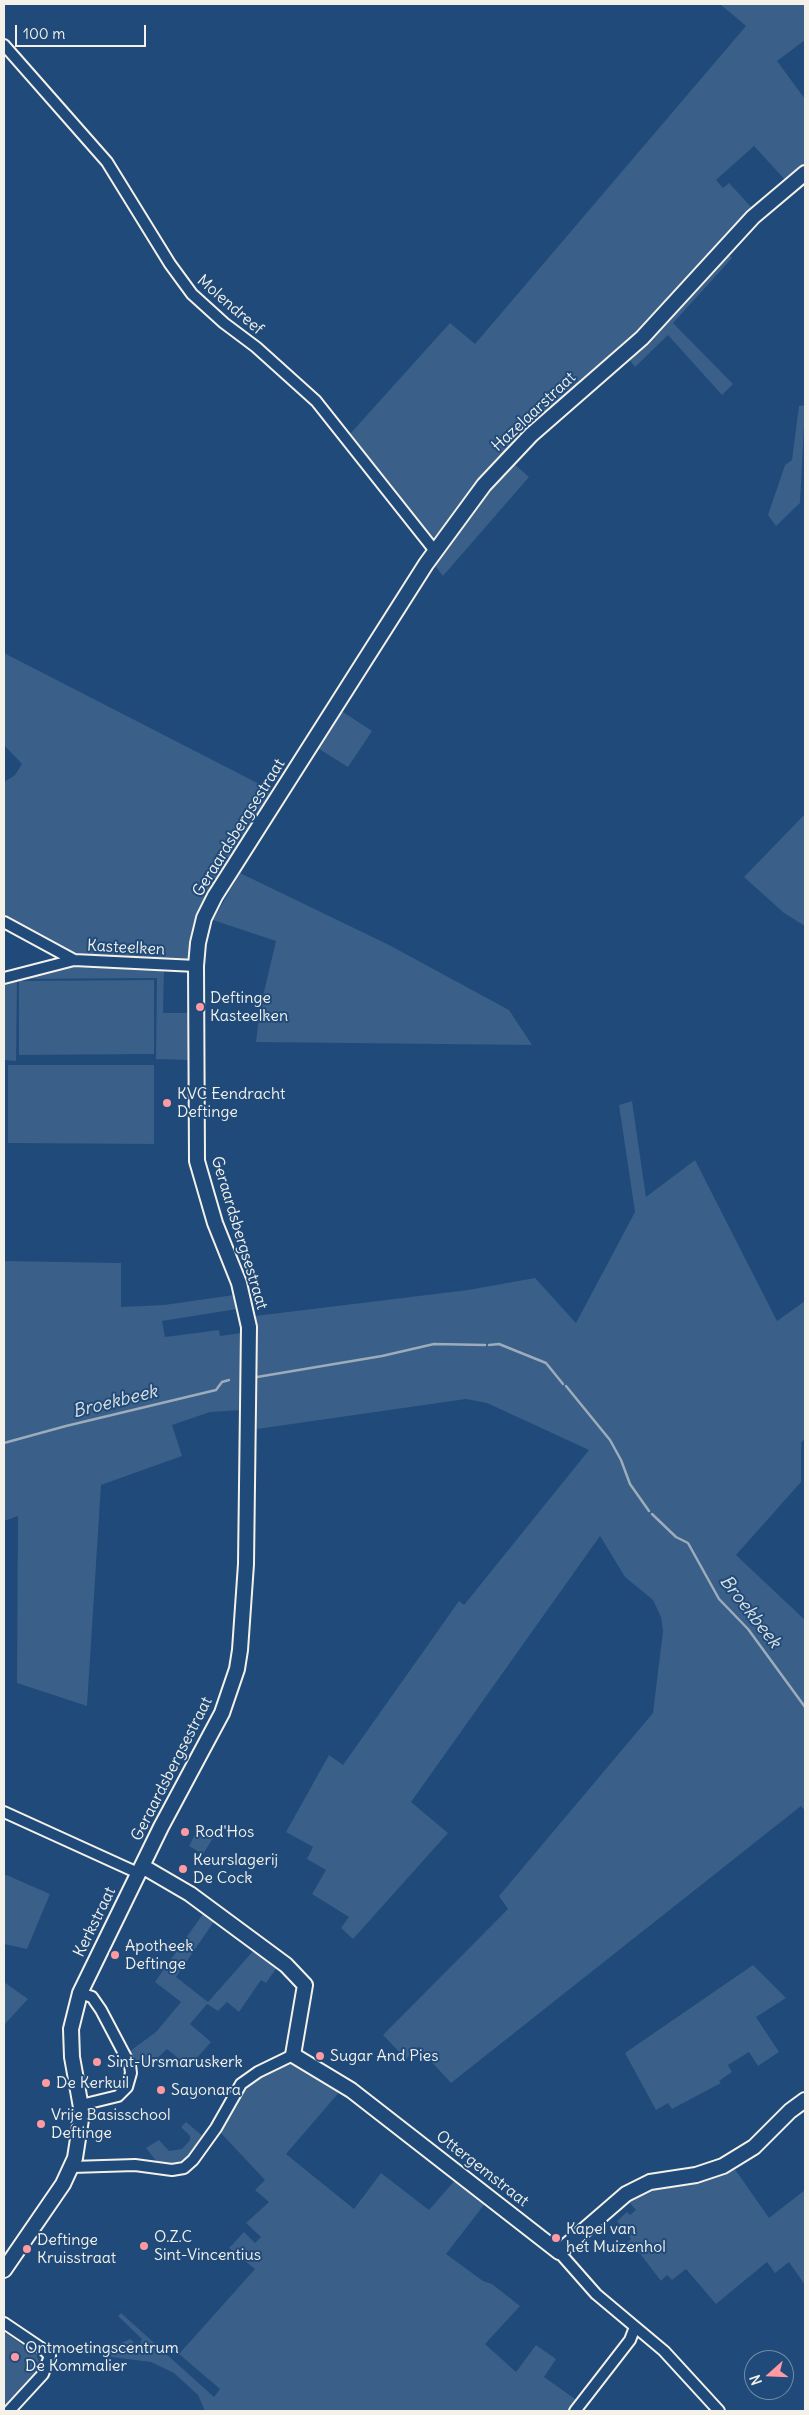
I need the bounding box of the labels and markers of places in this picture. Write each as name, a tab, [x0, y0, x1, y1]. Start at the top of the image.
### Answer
place label: Deftinge Kasteelken	[210, 988, 288, 1026]
marker: Deftinge Kasteelken	[194, 1001, 206, 1013]
place label: KVC Eendracht Deftinge	[177, 1084, 285, 1122]
marker: KVC Eendracht Deftinge	[161, 1097, 173, 1109]
place label: Rod'Hos	[195, 1822, 254, 1842]
marker: Rod'Hos	[179, 1826, 191, 1838]
place label: Keurslagerij De Cock	[193, 1850, 278, 1888]
marker: Keurslagerij De Cock	[177, 1863, 189, 1875]
place label: Apotheek Deftinge	[125, 1936, 193, 1974]
marker: Apotheek Deftinge	[109, 1949, 121, 1961]
place label: Sugar And Pies	[330, 2046, 438, 2066]
marker: Sugar And Pies	[314, 2050, 326, 2062]
place label: Sint-Ursmaruskerk	[107, 2052, 243, 2072]
marker: Sint-Ursmaruskerk	[91, 2056, 103, 2068]
place label: De Kerkuil	[56, 2073, 129, 2093]
marker: De Kerkuil	[40, 2077, 52, 2089]
place label: Sayonara	[171, 2080, 241, 2100]
marker: Sayonara	[155, 2084, 167, 2096]
place label: Vrije Basisschool Deftinge	[51, 2105, 171, 2143]
marker: Vrije Basisschool Deftinge	[35, 2118, 47, 2130]
place label: Kapel van het Muizenhol	[566, 2219, 666, 2257]
place label: O.Z.C Sint-Vincentius	[154, 2227, 261, 2265]
place label: Deftinge Kruisstraat	[37, 2230, 116, 2268]
marker: Kapel van het Muizenhol	[550, 2232, 562, 2244]
marker: O.Z.C Sint-Vincentius	[138, 2240, 150, 2252]
marker: Deftinge Kruisstraat	[21, 2243, 33, 2255]
place label: Ontmoetingscentrum De Kommalier	[25, 2338, 179, 2376]
marker: Ontmoetingscentrum De Kommalier	[9, 2351, 21, 2363]

